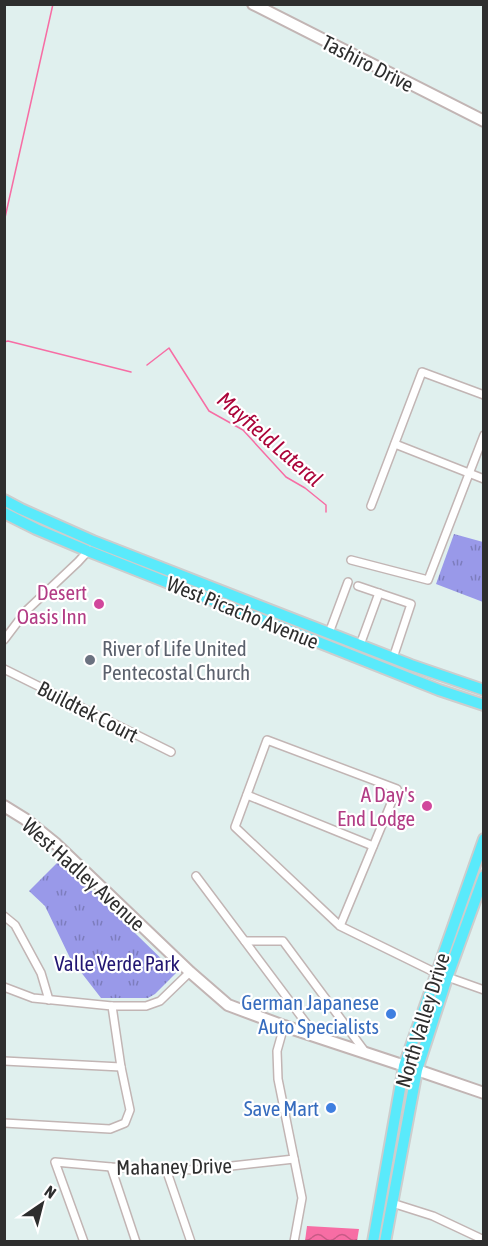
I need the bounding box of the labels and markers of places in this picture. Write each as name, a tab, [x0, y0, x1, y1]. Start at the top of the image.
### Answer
place label: Desert Oasis Inn	[17, 580, 87, 628]
marker: Desert Oasis Inn	[92, 597, 106, 611]
place label: River of Life United Pentecostal Church	[102, 636, 250, 684]
marker: River of Life United Pentecostal Church	[83, 653, 97, 667]
place label: A Day's End Lodge	[337, 782, 415, 830]
marker: A Day's End Lodge	[420, 799, 434, 813]
place label: German Japanese Auto Specialists	[241, 990, 379, 1038]
marker: German Japanese Auto Specialists	[384, 1007, 398, 1021]
place label: Save Mart	[244, 1096, 319, 1120]
marker: Save Mart	[324, 1101, 338, 1115]

